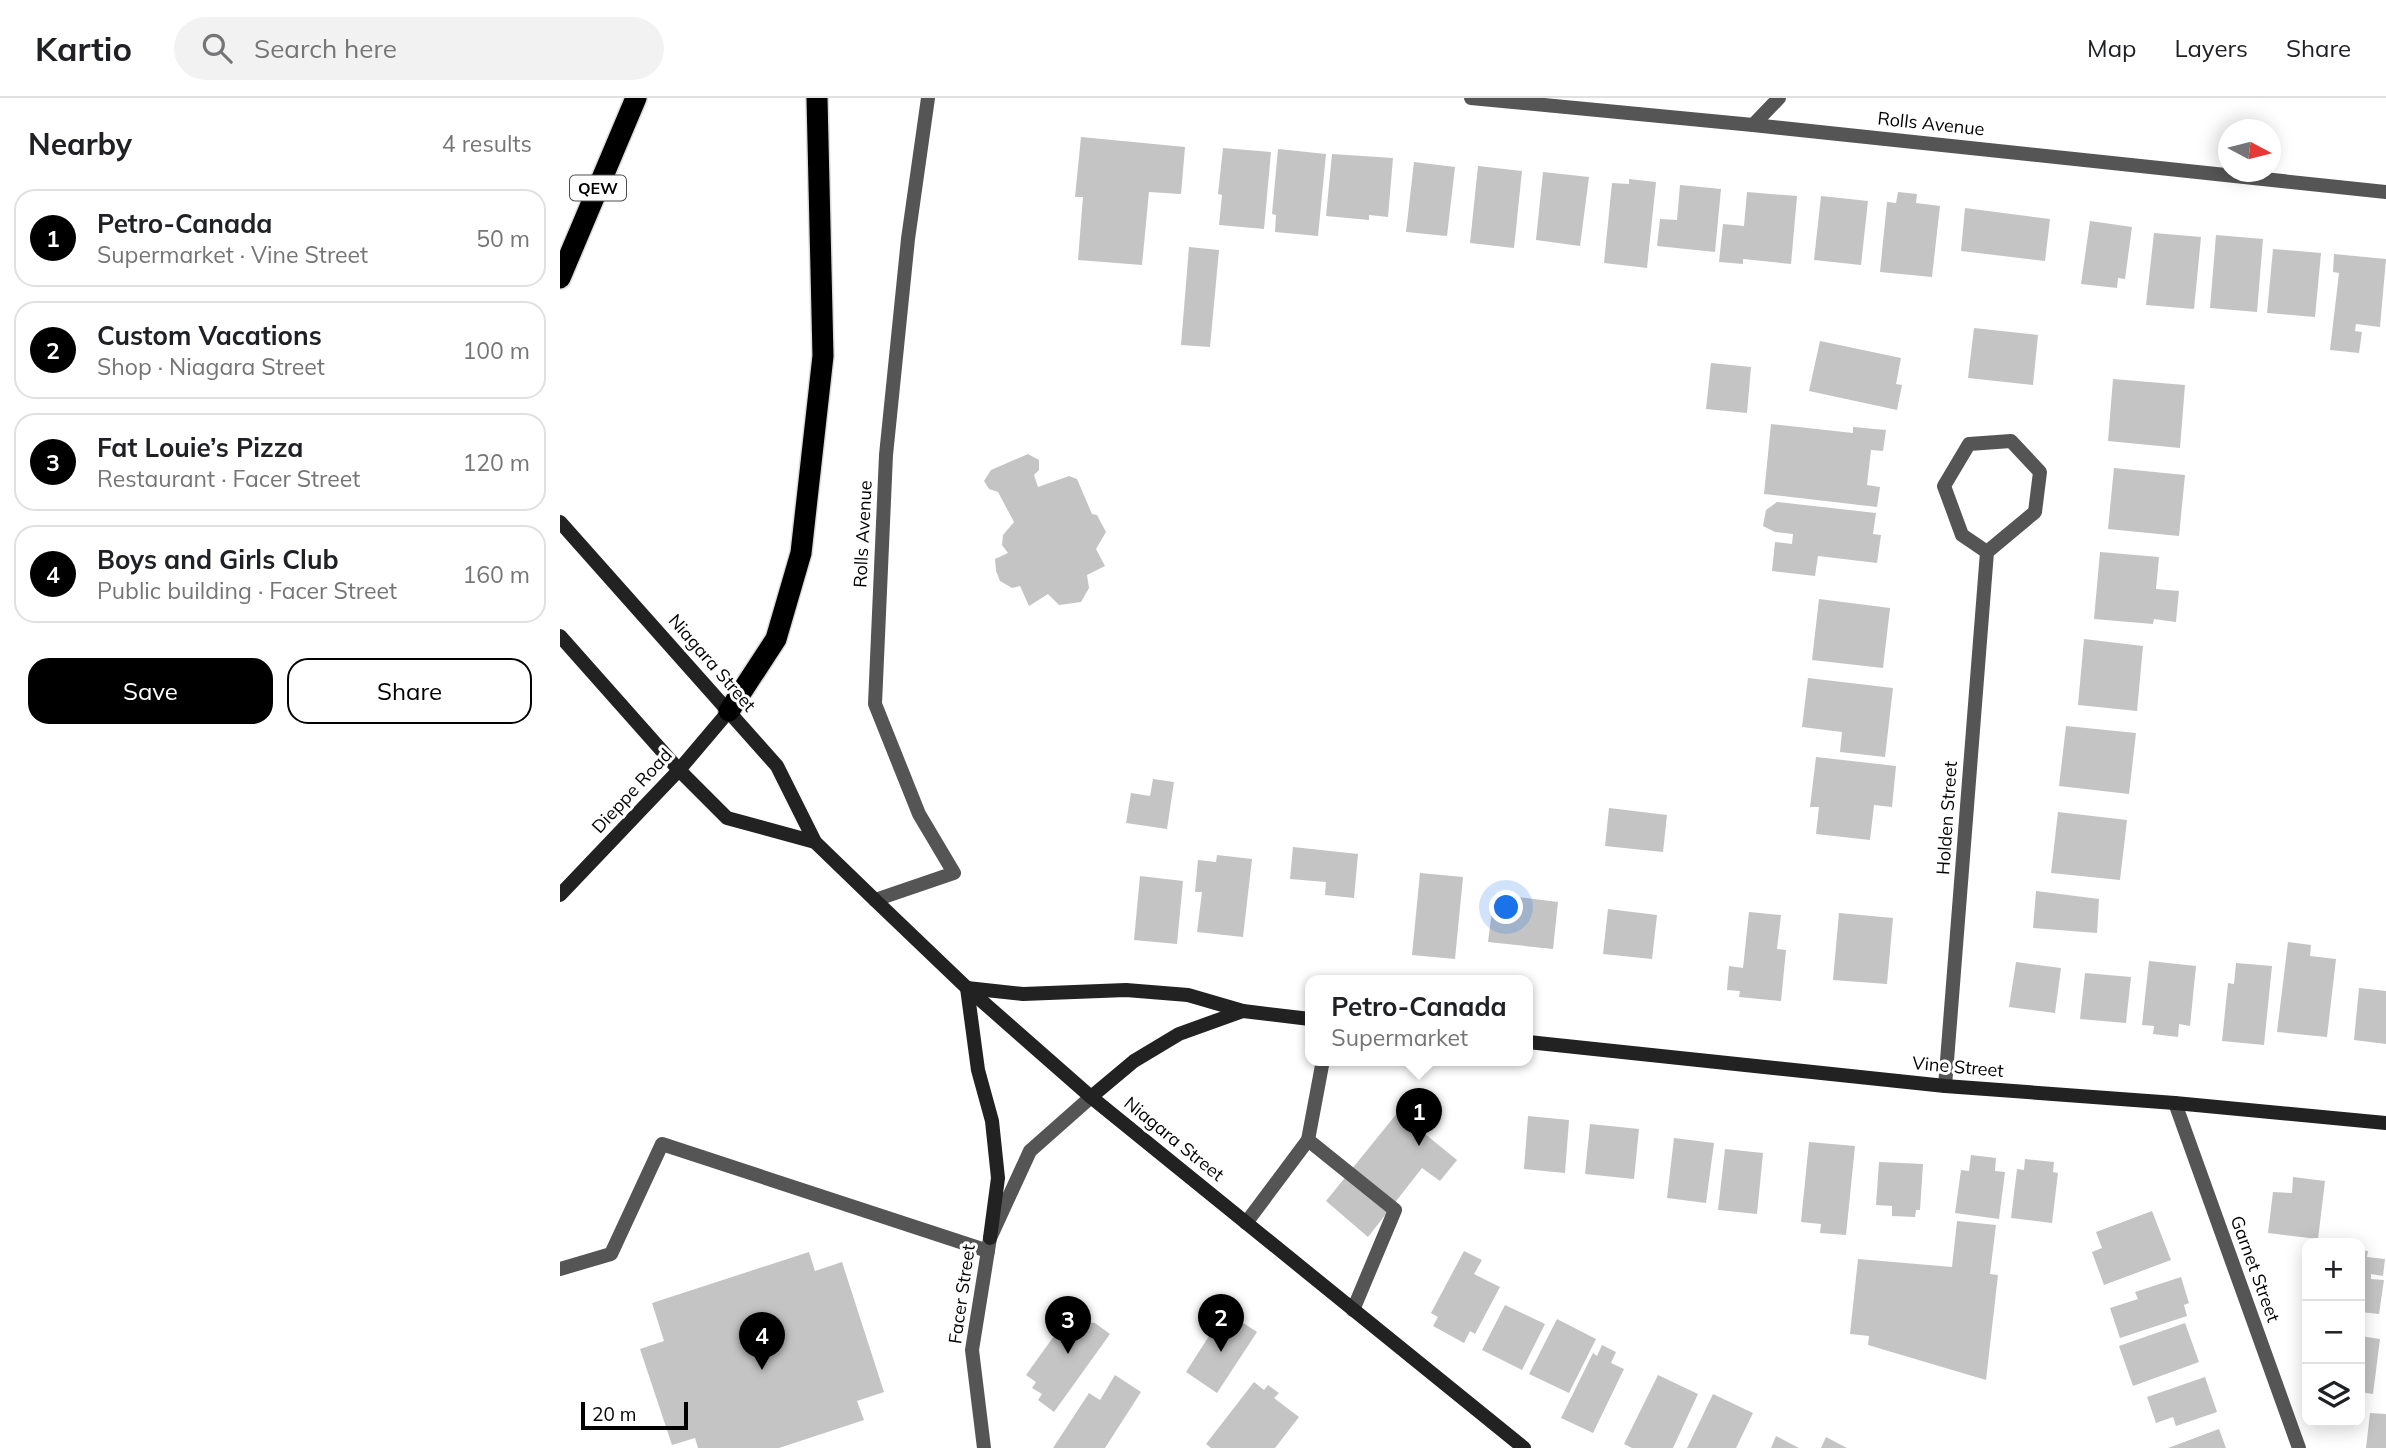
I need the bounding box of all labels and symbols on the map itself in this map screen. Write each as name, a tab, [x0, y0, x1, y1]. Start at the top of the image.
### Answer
street label: Rolls Avenue	[1876, 106, 1986, 141]
north arrow	[2218, 119, 2281, 182]
road number: QEW	[570, 176, 626, 200]
street label: Rolls Avenue	[848, 480, 877, 588]
street label: Niagara Street	[664, 609, 761, 716]
street label: Dieppe Road	[586, 743, 677, 838]
street label: Holden Street	[1931, 760, 1962, 876]
your location	[1489, 890, 1523, 924]
street label: Vine Street	[1911, 1051, 2005, 1082]
pin: 1	[1396, 1088, 1442, 1146]
street label: Niagara Street	[1120, 1091, 1229, 1186]
street label: Garnet Street	[2226, 1212, 2285, 1325]
street label: Facer Street	[943, 1243, 980, 1345]
pin: 2	[1198, 1294, 1244, 1352]
pin: 3	[1045, 1296, 1091, 1354]
pin: 4	[739, 1312, 785, 1370]
scale bar	[581, 1399, 688, 1431]

